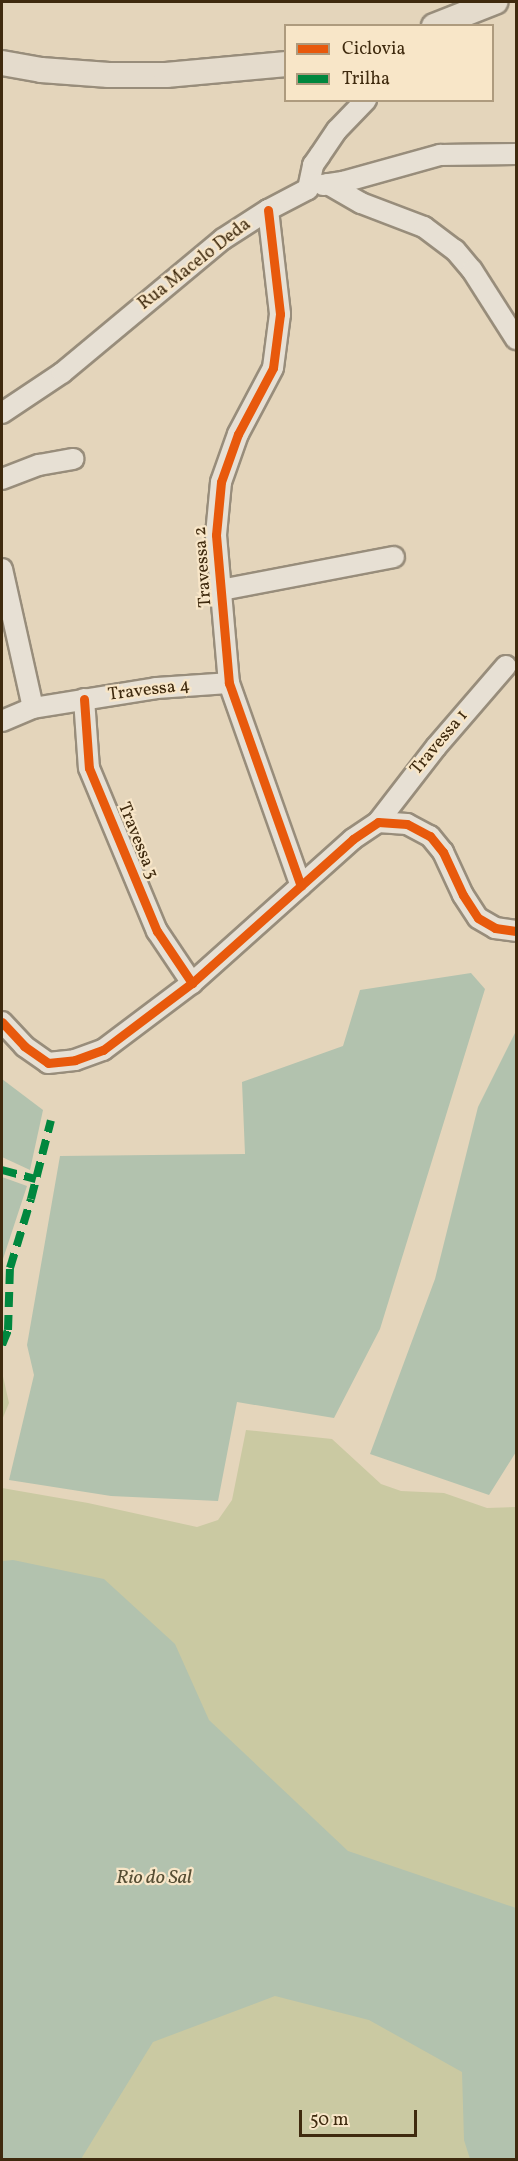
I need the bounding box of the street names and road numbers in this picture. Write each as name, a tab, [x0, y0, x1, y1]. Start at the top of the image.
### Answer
street label: Rua Macelo Deda	[135, 214, 255, 316]
street label: Travessa 2	[190, 526, 218, 608]
street label: Travessa 4	[107, 675, 191, 707]
street label: Travessa 1	[406, 706, 474, 780]
street label: Travessa 3	[112, 799, 162, 883]

